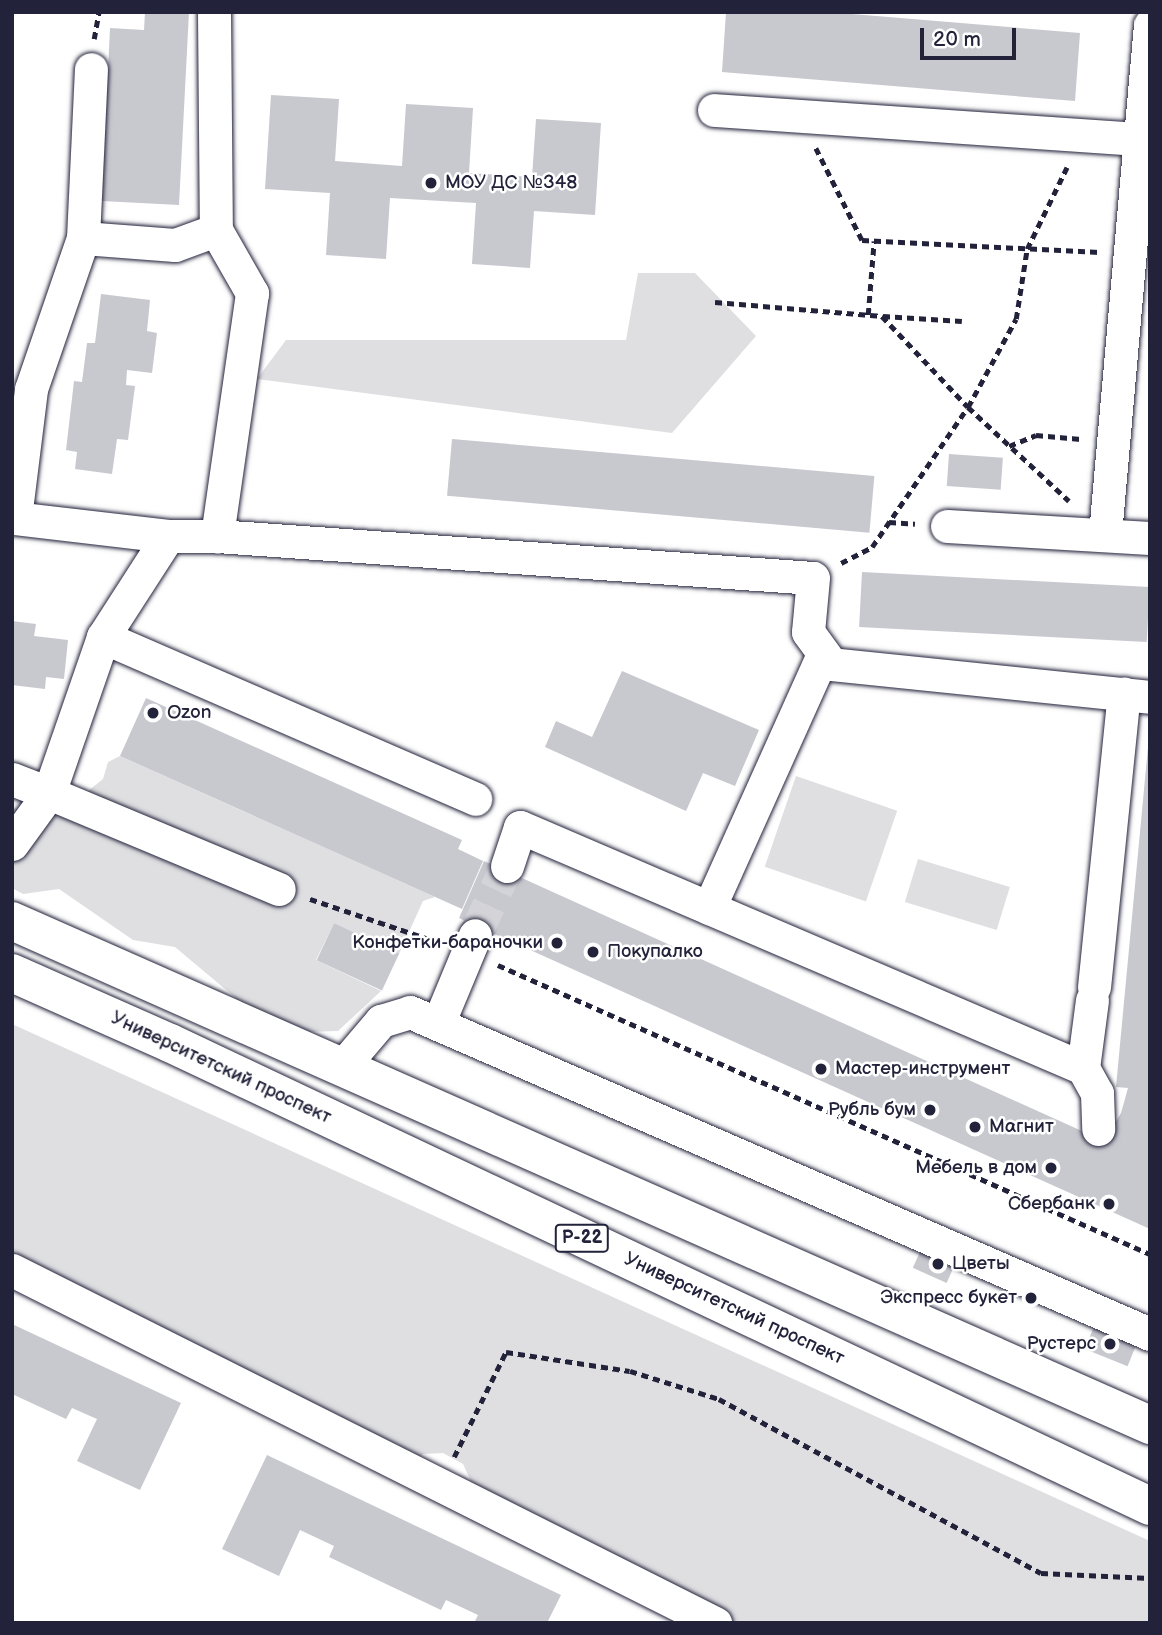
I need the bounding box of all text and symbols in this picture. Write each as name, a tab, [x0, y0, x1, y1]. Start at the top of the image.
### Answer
scale bar	[924, 14, 1020, 58]
text: 20 m	[933, 27, 981, 52]
place label: МОУ ДС №348	[445, 172, 577, 194]
marker: МОУ ДС №348	[423, 175, 439, 191]
place label: Ozon	[167, 702, 212, 724]
marker: Ozon	[145, 705, 161, 721]
place label: Конфетки-бараночки	[352, 932, 543, 954]
marker: Конфетки-бараночки	[549, 935, 565, 951]
place label: Покупалко	[607, 941, 703, 963]
marker: Покупалко	[585, 944, 601, 960]
street label: Университетский проспект	[107, 1007, 335, 1129]
place label: Мастер-инструмент	[835, 1058, 1010, 1080]
marker: Мастер-инструмент	[813, 1061, 829, 1077]
place label: Рубль бум	[828, 1099, 916, 1121]
marker: Рубль бум	[922, 1102, 938, 1118]
place label: Магнит	[989, 1116, 1054, 1138]
marker: Магнит	[967, 1119, 983, 1135]
place label: Мебель в дом	[915, 1157, 1037, 1179]
marker: Мебель в дом	[1043, 1160, 1059, 1176]
place label: Сбербанк	[1008, 1193, 1095, 1215]
marker: Сбербанк	[1101, 1196, 1117, 1212]
road number: Р-22	[554, 1224, 610, 1252]
street label: Университетский проспект	[620, 1248, 848, 1370]
place label: Цветы	[952, 1253, 1010, 1275]
marker: Цветы	[930, 1256, 946, 1272]
place label: Экспресс букет	[880, 1287, 1017, 1309]
marker: Экспресс букет	[1023, 1290, 1039, 1306]
place label: Рустерс	[1026, 1333, 1096, 1355]
marker: Рустерс	[1102, 1336, 1118, 1352]

